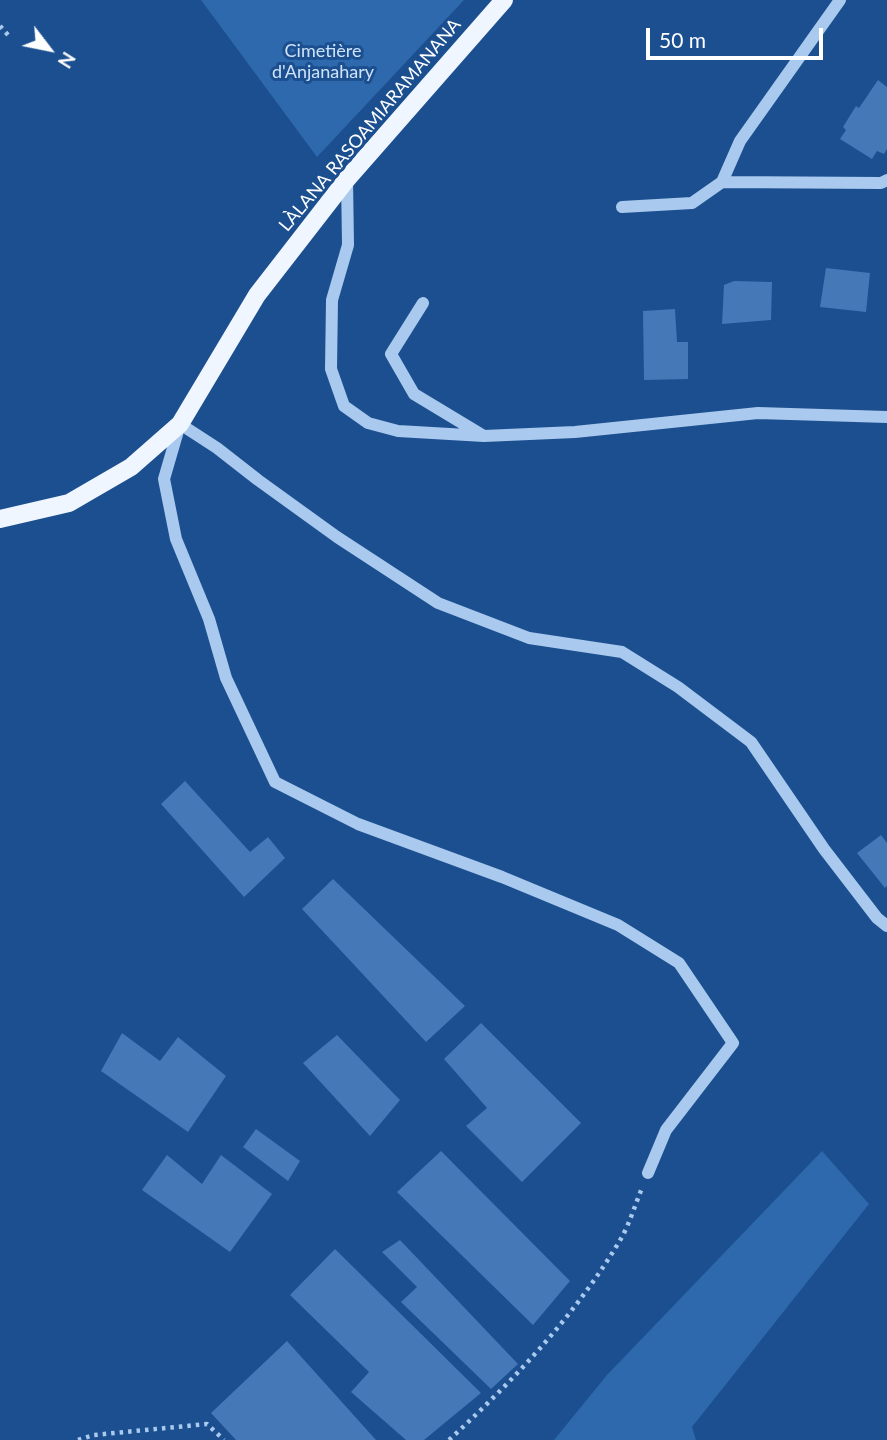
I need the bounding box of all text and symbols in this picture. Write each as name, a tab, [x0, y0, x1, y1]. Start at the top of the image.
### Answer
north arrow	[14, 14, 84, 84]
street label: LÀLANA RASOAMIARAMANANA	[275, 14, 465, 236]
scale bar	[649, 14, 826, 58]
text: 50 m	[659, 27, 706, 52]
park label: Cimetière d'Anjanahary	[272, 40, 374, 82]
text: N	[54, 48, 81, 73]

